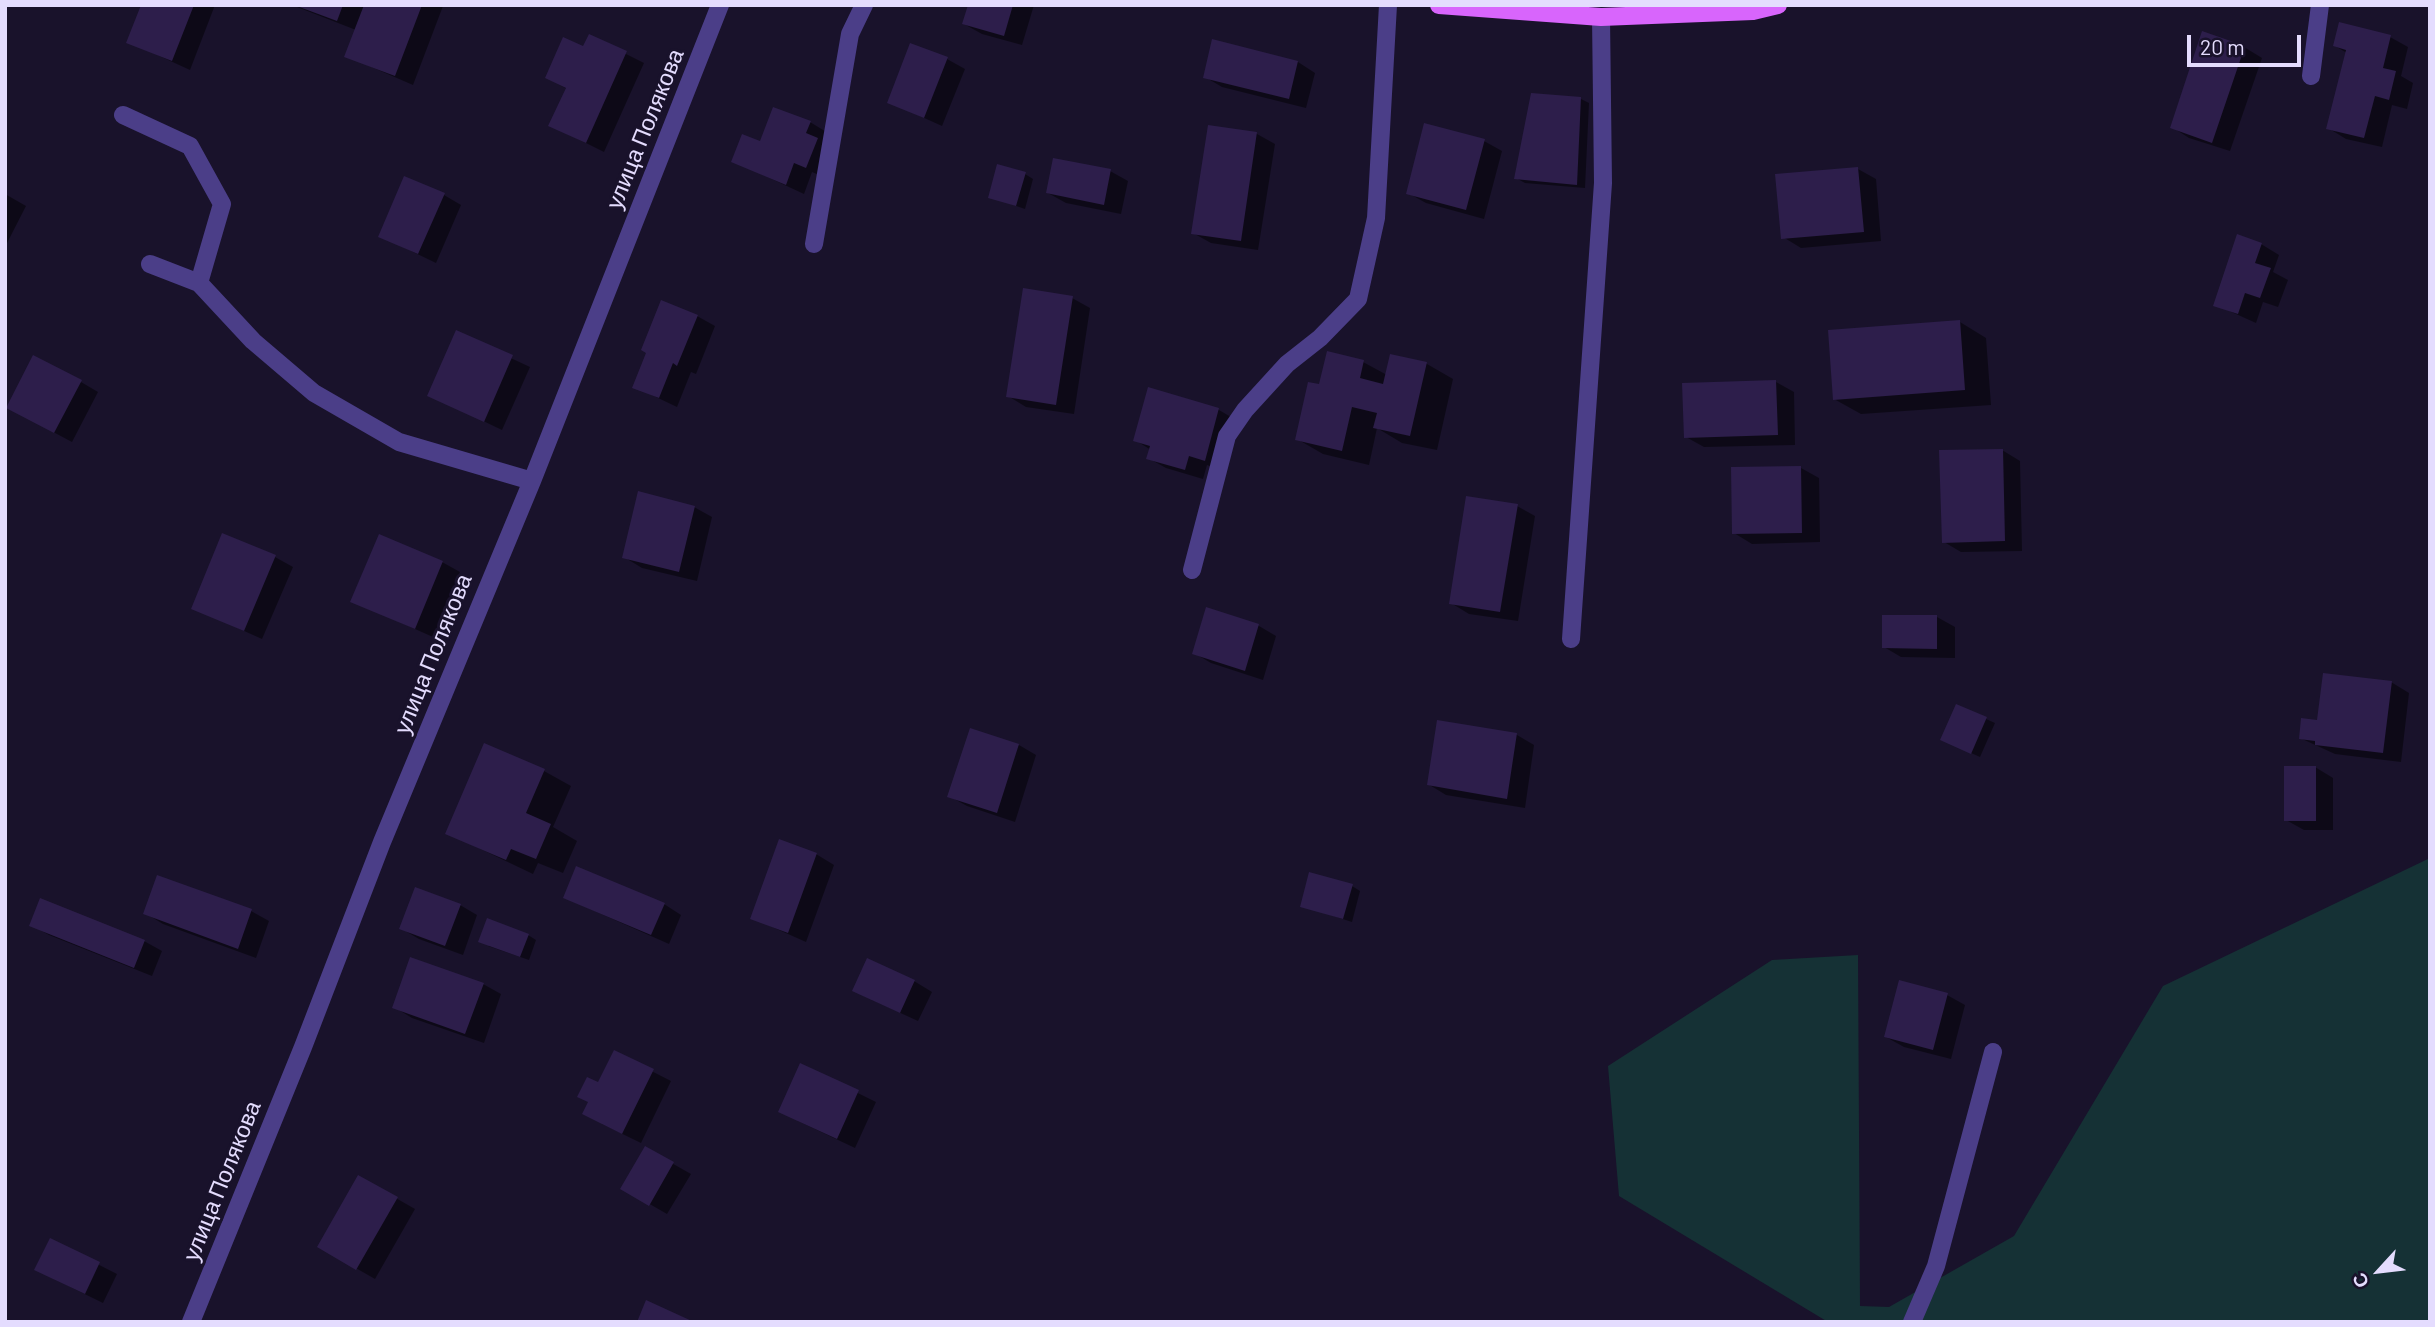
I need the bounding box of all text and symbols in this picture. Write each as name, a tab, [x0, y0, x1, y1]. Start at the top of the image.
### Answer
scale bar	[2190, 21, 2304, 65]
text: 20 m	[2200, 34, 2245, 59]
street label: улица Полякова	[600, 45, 690, 213]
street label: улица Полякова	[388, 570, 478, 738]
street label: улица Полякова	[177, 1097, 267, 1265]
north arrow	[2344, 1236, 2414, 1306]
text: С	[2346, 1269, 2373, 1292]

